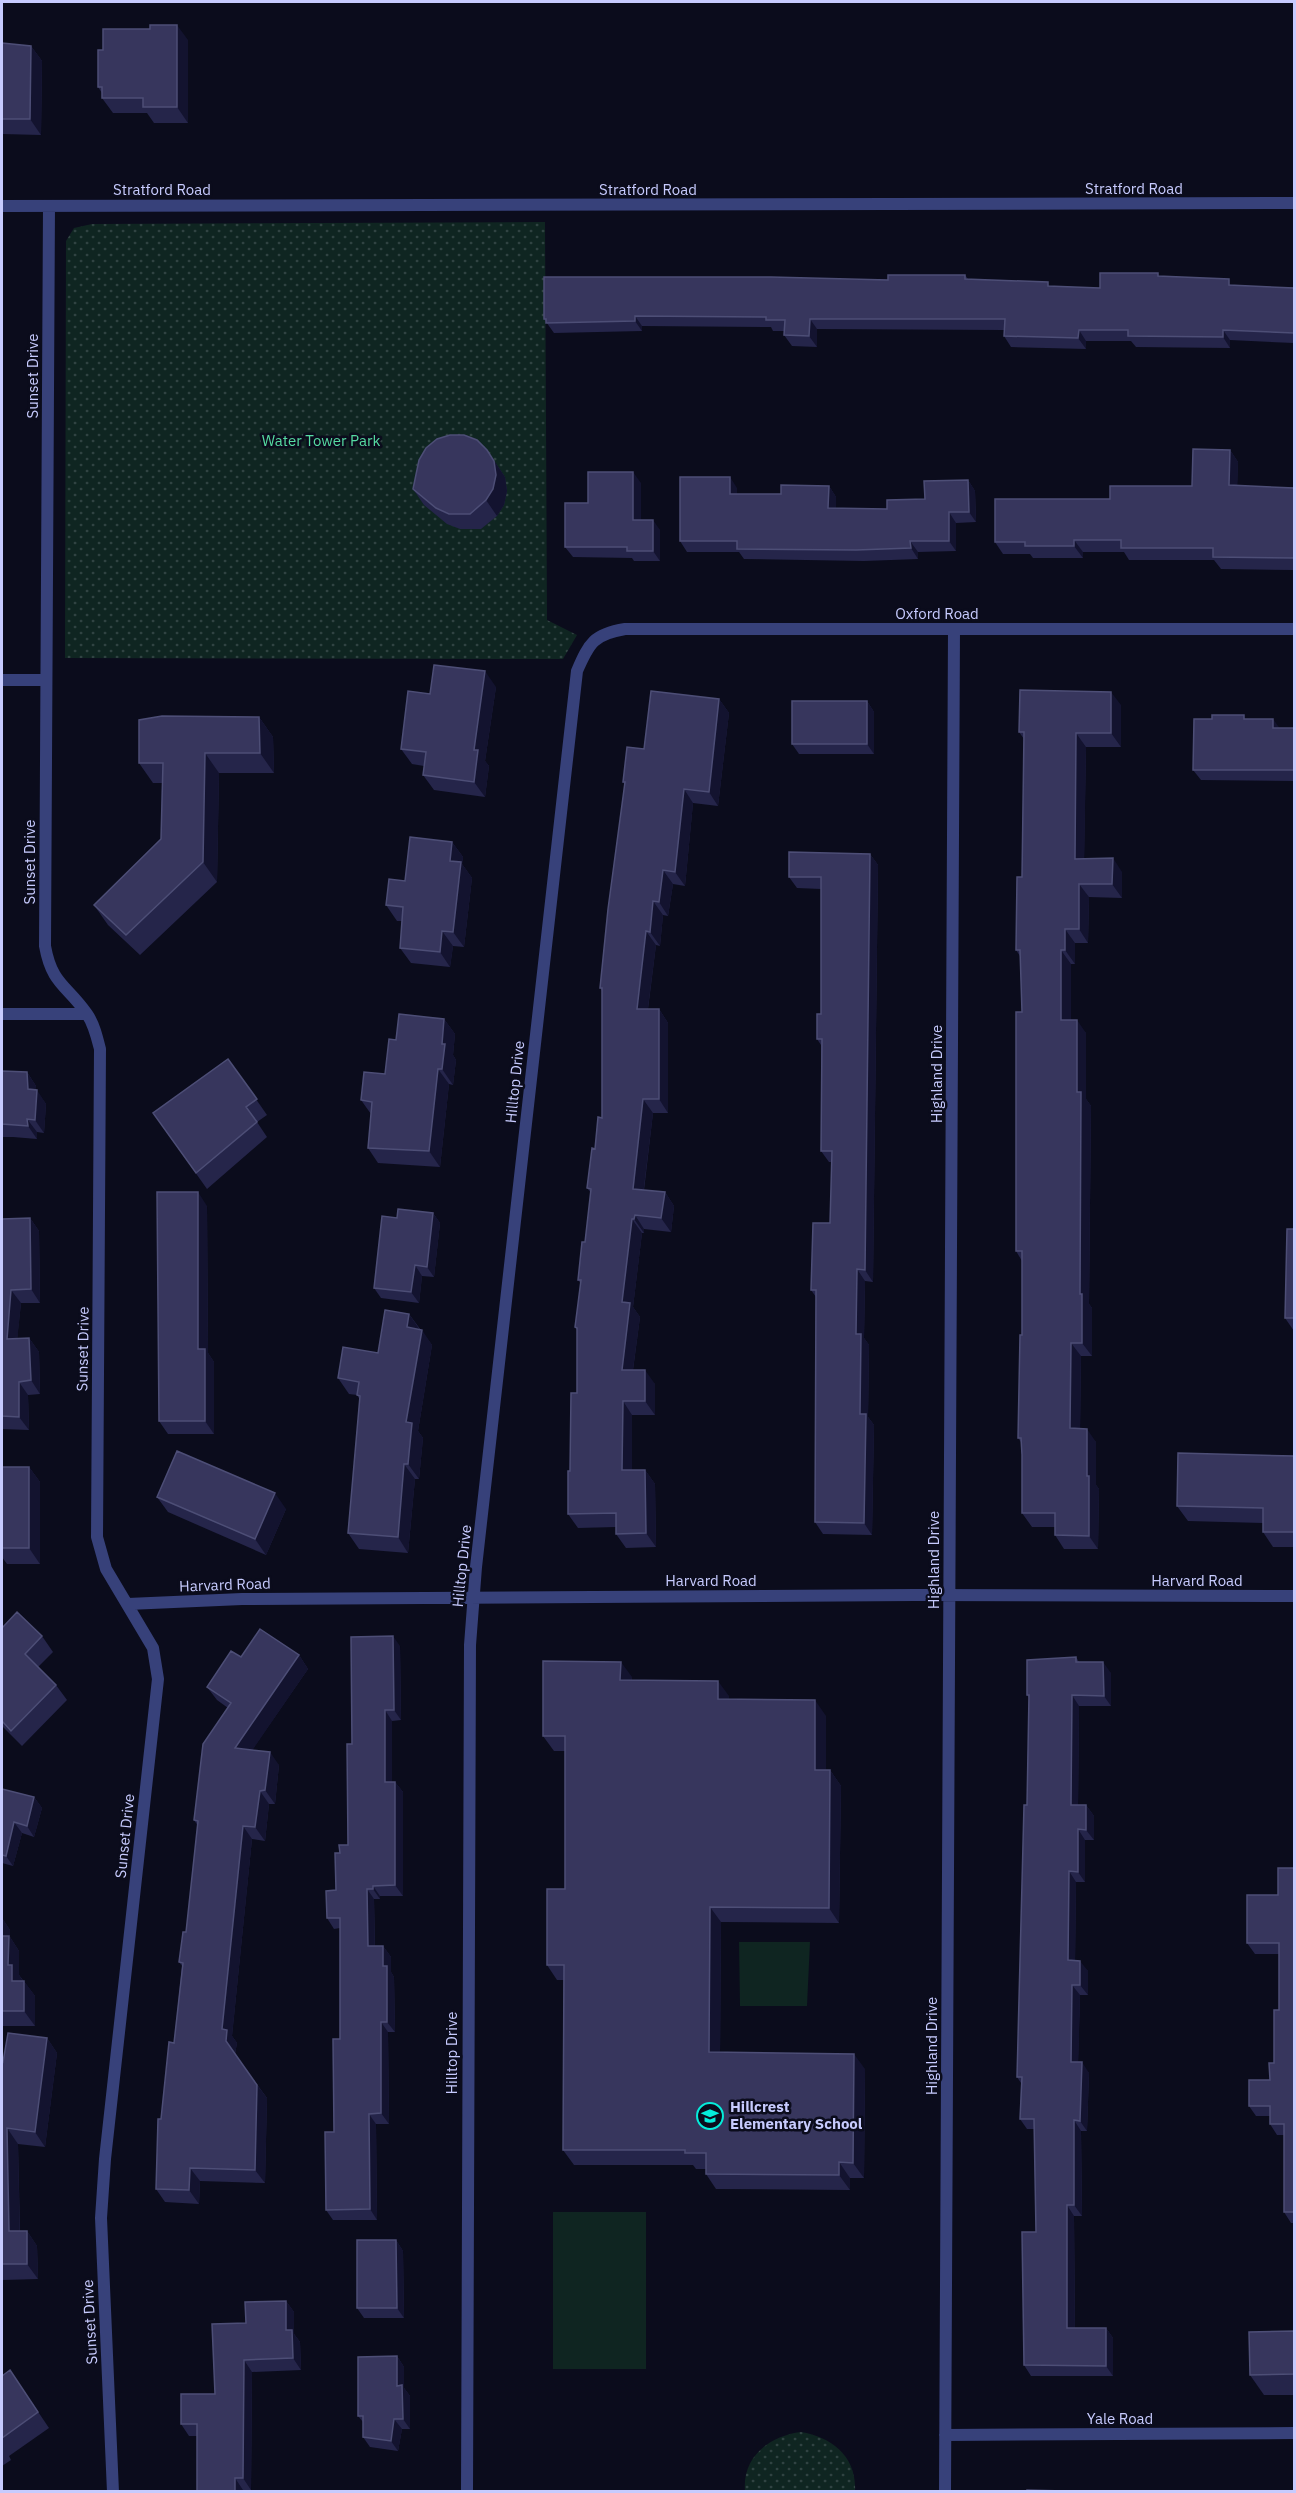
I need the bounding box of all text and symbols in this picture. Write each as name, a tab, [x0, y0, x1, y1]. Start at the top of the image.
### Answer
street label: Stratford Road	[1085, 179, 1183, 198]
street label: Stratford Road	[113, 180, 211, 199]
street label: Stratford Road	[599, 180, 697, 199]
street label: Sunset Drive	[23, 334, 42, 418]
park label: Water Tower Park	[262, 431, 380, 450]
street label: Oxford Road	[895, 604, 979, 623]
street label: Sunset Drive	[20, 820, 39, 904]
street label: Highland Drive	[927, 1025, 946, 1123]
street label: Hilltop Drive	[501, 1040, 528, 1124]
street label: Sunset Drive	[72, 1306, 93, 1392]
street label: Highland Drive	[924, 1511, 943, 1609]
street label: Hilltop Drive	[448, 1524, 475, 1608]
street label: Harvard Road	[665, 1571, 757, 1590]
street label: Harvard Road	[1151, 1571, 1243, 1590]
street label: Harvard Road	[179, 1573, 271, 1596]
street label: Sunset Drive	[111, 1793, 138, 1879]
street label: Highland Drive	[922, 1997, 941, 2095]
street label: Hilltop Drive	[442, 2011, 461, 2095]
place label: Hillcrest Elementary School	[730, 2097, 863, 2133]
school or university icon: Hillcrest Elementary School	[695, 2101, 725, 2131]
street label: Sunset Drive	[78, 2279, 101, 2365]
street label: Yale Road	[1087, 2409, 1153, 2428]

